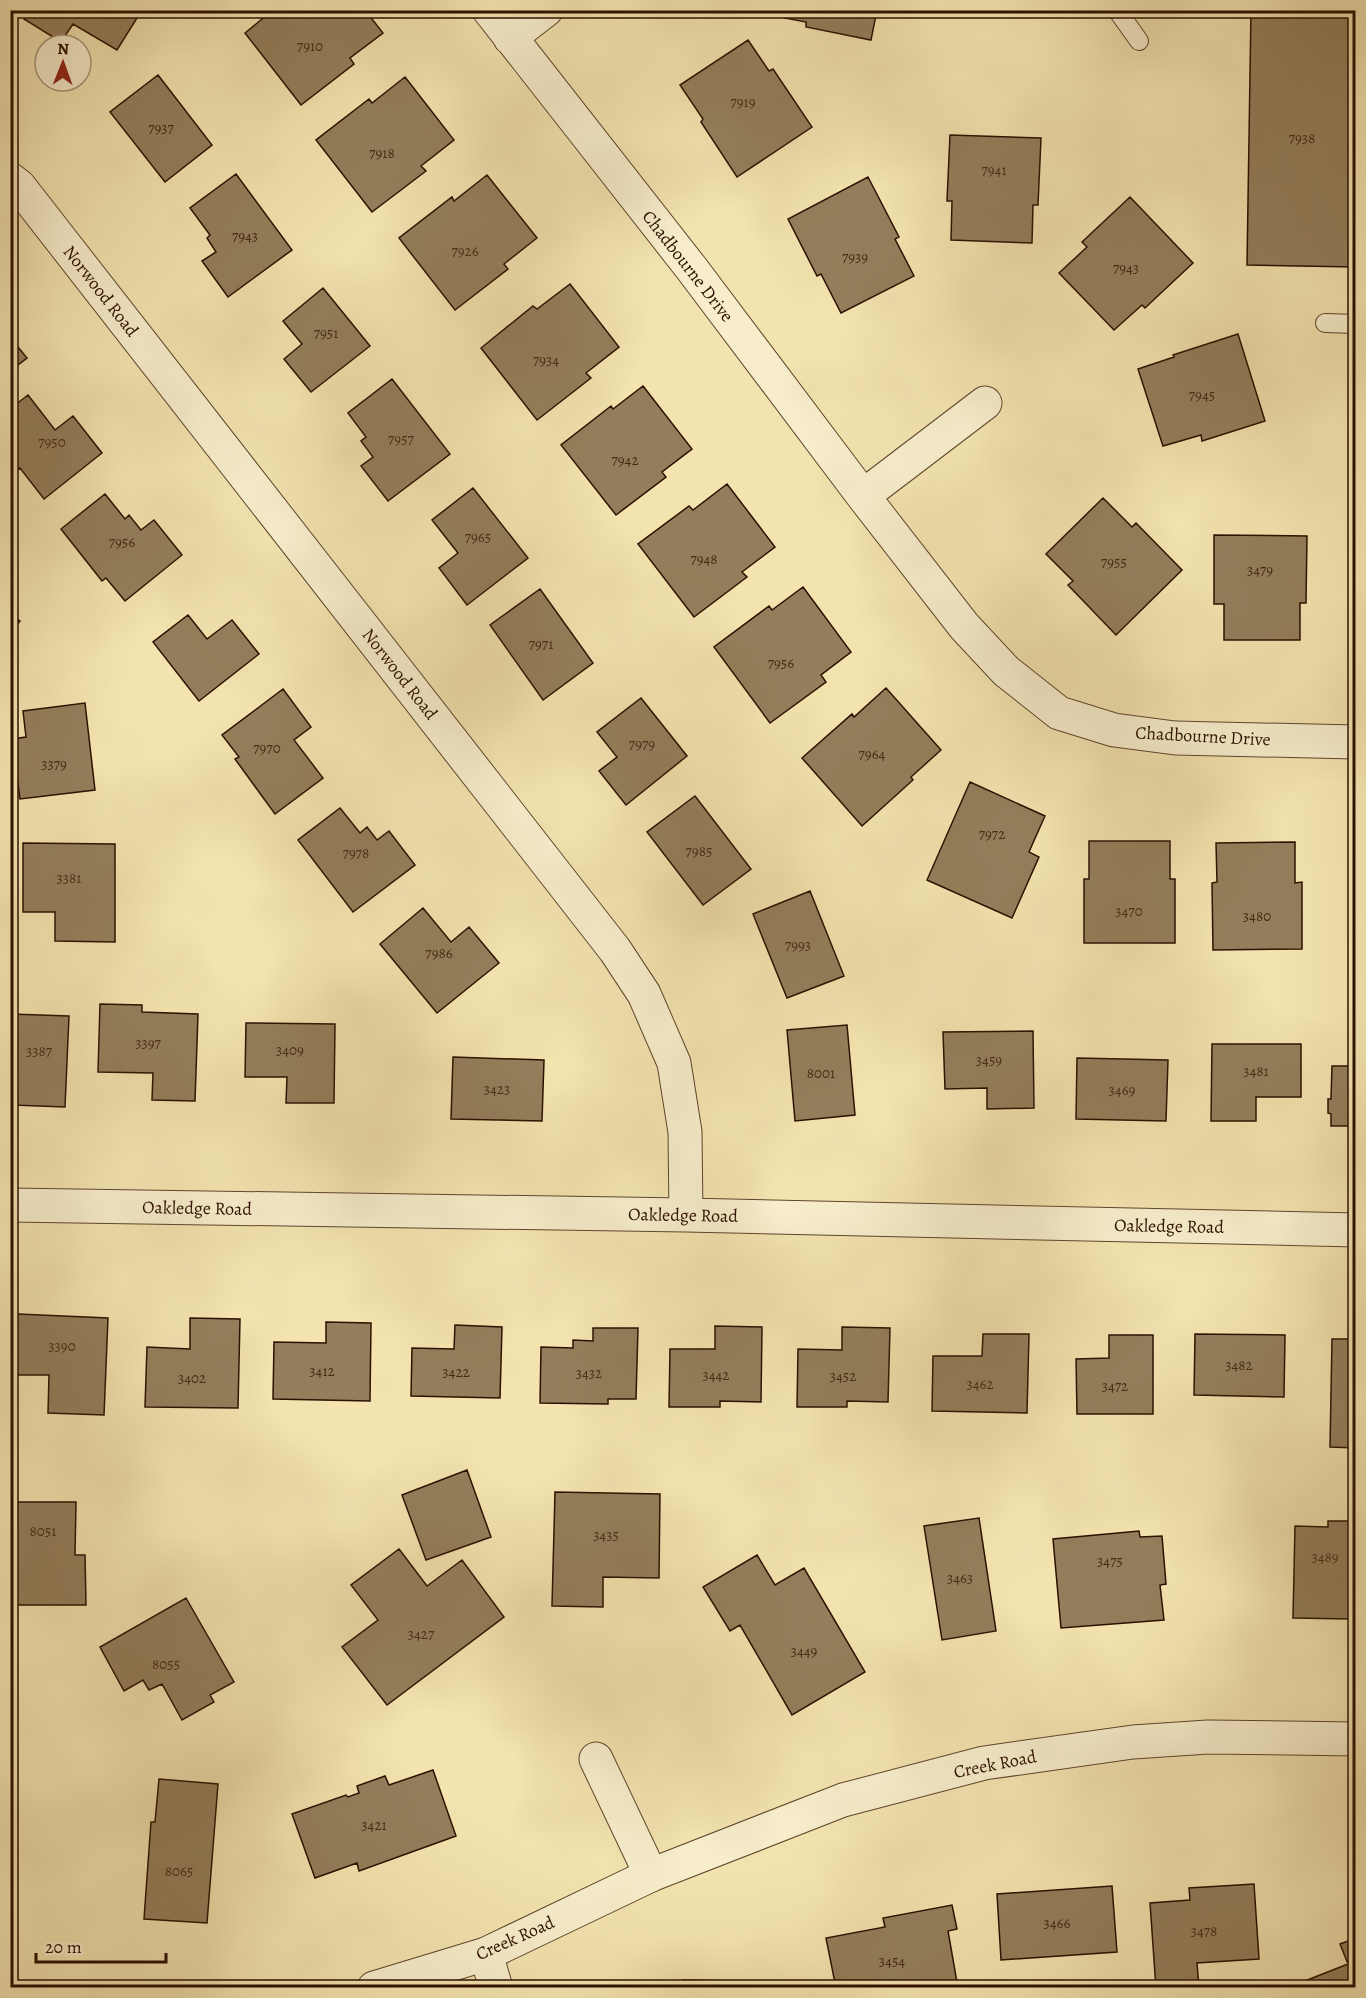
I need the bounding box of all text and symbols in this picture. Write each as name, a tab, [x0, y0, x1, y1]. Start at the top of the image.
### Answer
north arrow	[33, 33, 93, 93]
house number: 7910	[297, 36, 323, 56]
text: N	[57, 38, 70, 60]
house number: 7919	[730, 92, 756, 112]
house number: 7937	[148, 118, 175, 138]
house number: 7938	[1289, 128, 1315, 148]
house number: 7918	[369, 143, 395, 163]
house number: 7941	[981, 160, 1007, 180]
street label: Chadbourne Drive	[637, 205, 739, 327]
house number: 7943	[232, 226, 258, 246]
street label: Norwood Road	[58, 240, 144, 342]
house number: 7926	[451, 241, 479, 261]
house number: 7939	[842, 247, 868, 267]
house number: 7943	[1113, 258, 1139, 278]
house number: 7951	[314, 323, 338, 343]
house number: 7934	[533, 350, 559, 370]
house number: 7945	[1189, 385, 1215, 405]
house number: 7957	[388, 429, 415, 449]
house number: 7950	[38, 432, 66, 452]
house number: 7942	[611, 450, 639, 470]
house number: 7965	[465, 527, 491, 547]
house number: 7956	[109, 532, 135, 552]
house number: 7948	[690, 549, 718, 569]
house number: 7955	[1101, 552, 1127, 572]
house number: 3479	[1247, 560, 1273, 580]
street label: Norwood Road	[357, 623, 443, 725]
house number: 7971	[529, 634, 553, 654]
house number: 7956	[768, 653, 794, 673]
street label: Chadbourne Drive	[1135, 720, 1271, 752]
house number: 7979	[629, 734, 655, 754]
house number: 7970	[253, 738, 281, 758]
house number: 7964	[859, 744, 886, 764]
house number: 3379	[41, 754, 67, 774]
house number: 7972	[979, 824, 1005, 844]
house number: 7985	[686, 841, 712, 861]
house number: 7978	[343, 843, 369, 863]
house number: 3381	[57, 868, 81, 888]
house number: 3470	[1115, 901, 1143, 921]
house number: 3480	[1243, 906, 1271, 926]
house number: 7993	[785, 935, 811, 955]
house number: 7986	[425, 943, 453, 963]
house number: 3397	[135, 1033, 162, 1053]
house number: 3409	[276, 1040, 304, 1060]
house number: 3387	[26, 1041, 53, 1061]
house number: 3459	[976, 1050, 1002, 1070]
house number: 3481	[1243, 1061, 1269, 1081]
house number: 8001	[807, 1063, 835, 1083]
house number: 3423	[484, 1079, 510, 1099]
house number: 3469	[1109, 1080, 1136, 1100]
street label: Oakledge Road	[142, 1195, 253, 1221]
street label: Oakledge Road	[628, 1202, 739, 1228]
street label: Oakledge Road	[1114, 1213, 1225, 1239]
house number: 3390	[48, 1336, 76, 1356]
house number: 3482	[1225, 1355, 1253, 1375]
house number: 3412	[309, 1361, 335, 1381]
house number: 3422	[442, 1362, 470, 1382]
house number: 3432	[576, 1363, 602, 1383]
house number: 3442	[703, 1365, 729, 1385]
house number: 3452	[830, 1366, 856, 1386]
house number: 3402	[178, 1368, 206, 1388]
house number: 3462	[966, 1374, 994, 1394]
house number: 3472	[1102, 1376, 1128, 1396]
house number: 8051	[30, 1521, 56, 1541]
house number: 3435	[593, 1525, 619, 1545]
house number: 3489	[1311, 1547, 1339, 1567]
house number: 3475	[1097, 1551, 1123, 1571]
house number: 3463	[947, 1568, 973, 1588]
house number: 3427	[408, 1624, 435, 1644]
house number: 3449	[791, 1641, 818, 1661]
house number: 8055	[152, 1654, 180, 1674]
street label: Creek Road	[952, 1744, 1039, 1784]
house number: 3421	[361, 1815, 387, 1835]
house number: 8065	[165, 1861, 193, 1881]
street label: Creek Road	[472, 1910, 558, 1966]
house number: 3466	[1044, 1913, 1071, 1933]
house number: 3478	[1191, 1921, 1217, 1941]
scale bar	[36, 1926, 166, 1964]
text: 20 m	[45, 1935, 82, 1959]
house number: 3454	[879, 1951, 905, 1971]

